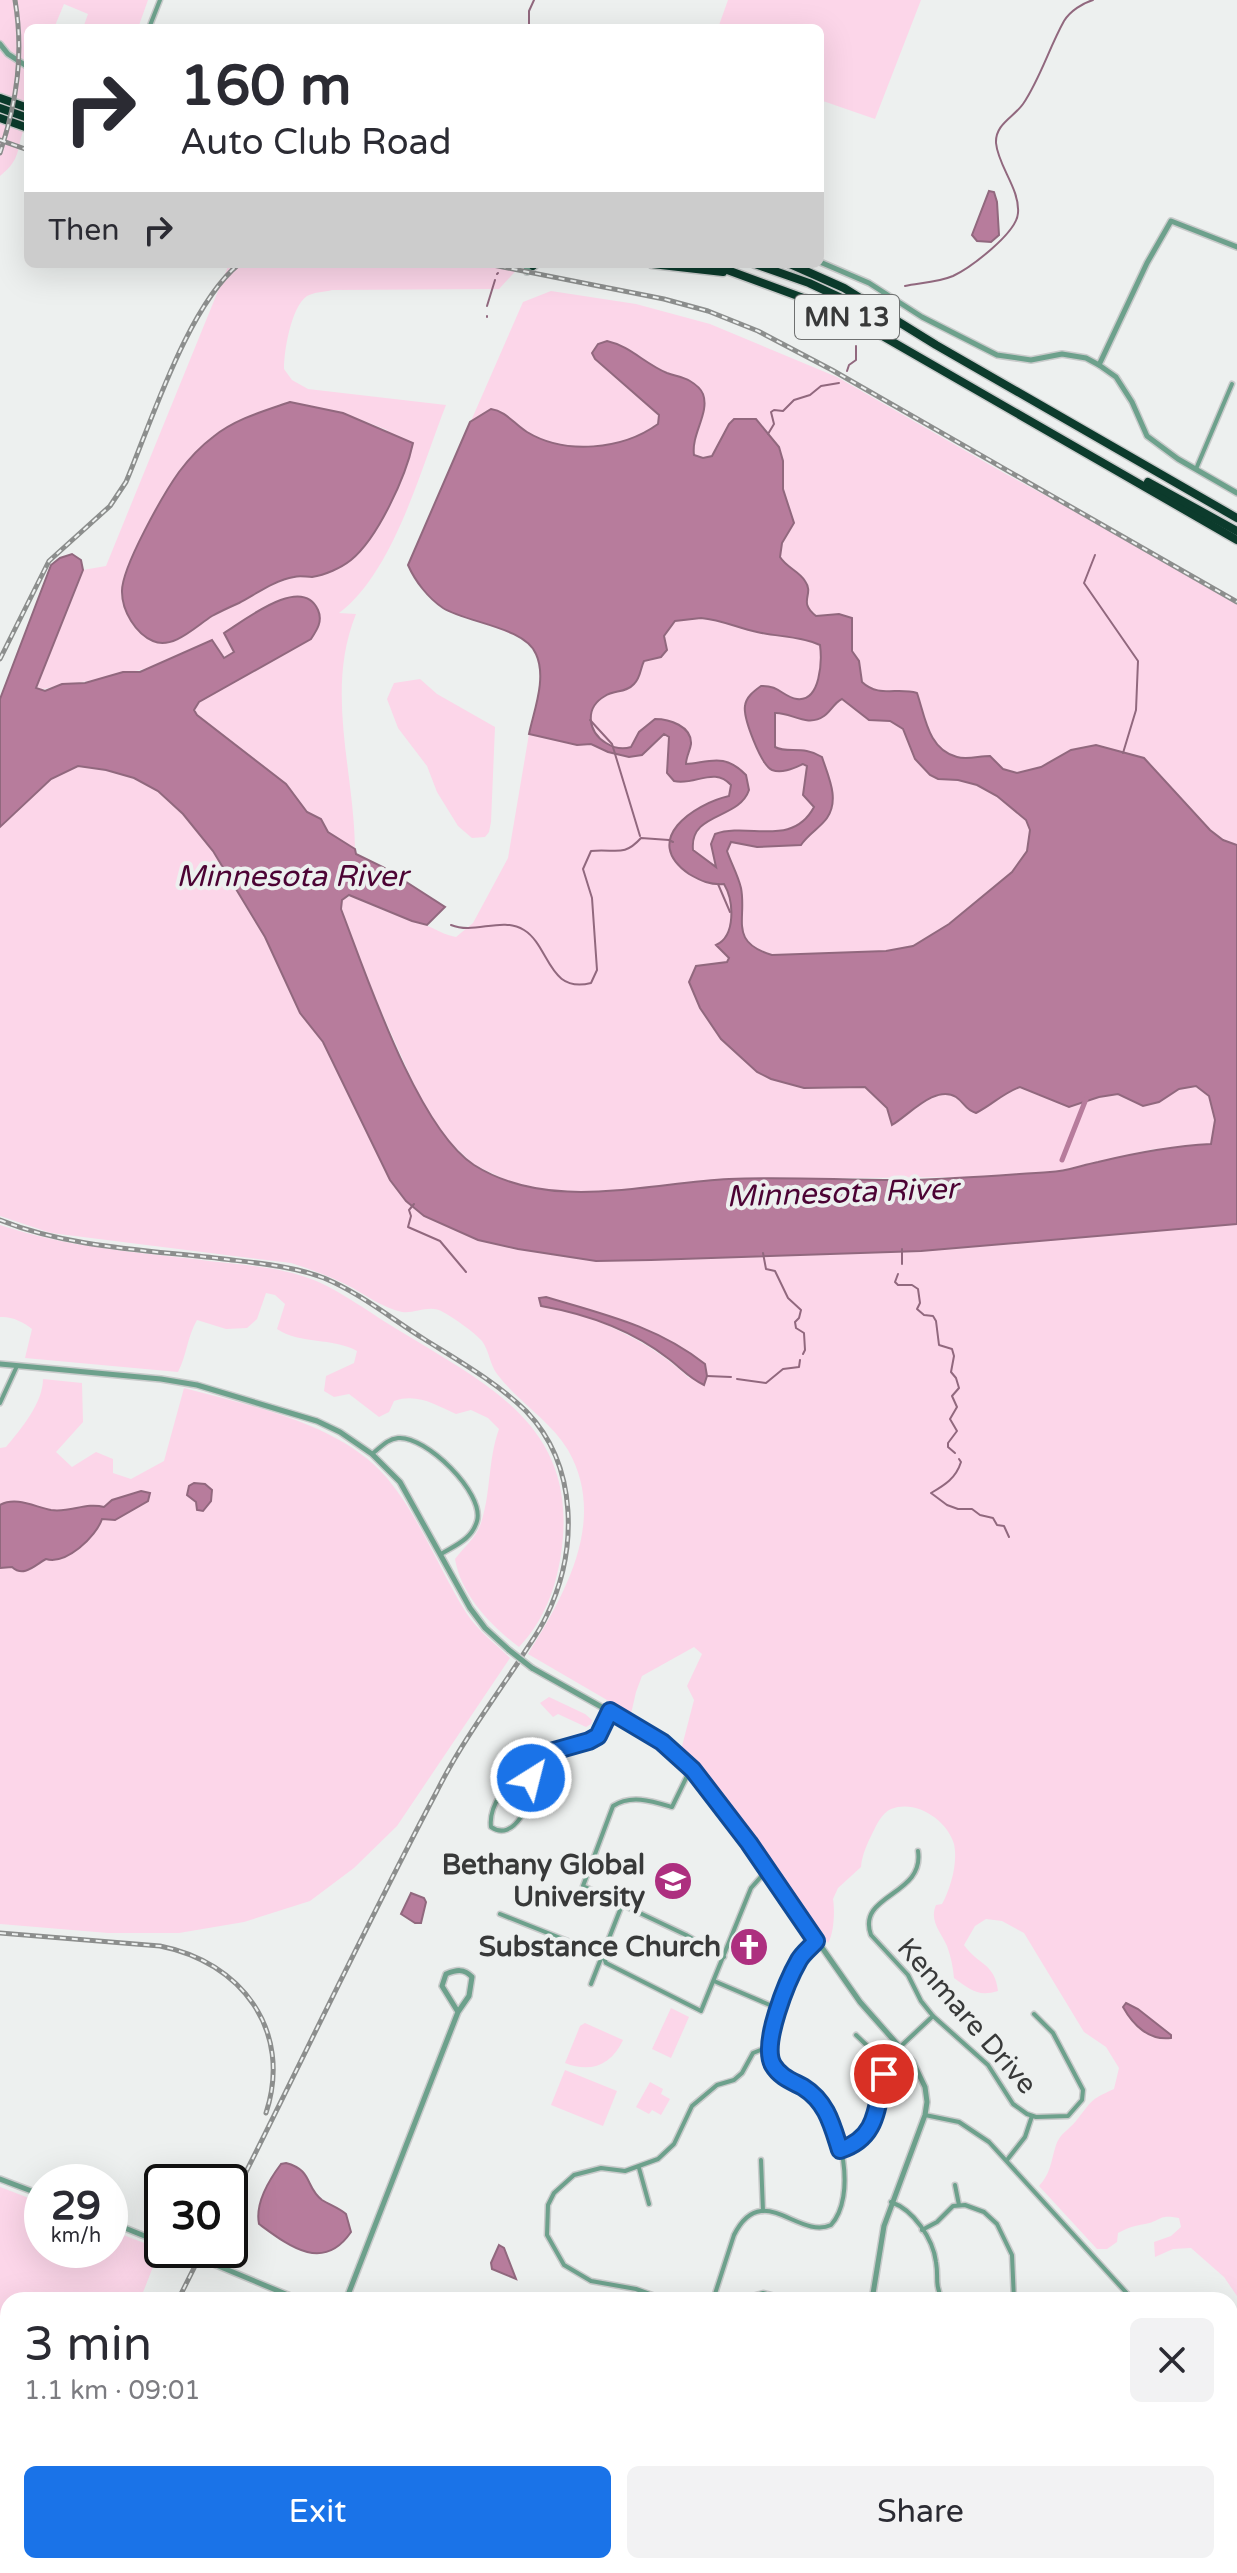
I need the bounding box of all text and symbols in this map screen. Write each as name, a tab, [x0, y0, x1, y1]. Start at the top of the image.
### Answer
text: 160 m	[180, 53, 351, 120]
icon: right	[48, 56, 152, 160]
text: Auto Club Road	[180, 121, 451, 164]
icon: right	[136, 208, 180, 252]
text: Then	[48, 212, 120, 249]
road number: MN 13	[795, 295, 899, 339]
water label: Minnesota River	[176, 858, 411, 895]
water label: Minnesota River	[726, 1170, 962, 1216]
position arrow	[489, 1736, 573, 1820]
place label: Bethany Global University	[442, 1848, 645, 1914]
school or university icon: Bethany Global University	[652, 1860, 694, 1902]
church icon: Substance Church	[728, 1926, 770, 1968]
place label: Substance Church	[479, 1930, 721, 1964]
street label: Kenmare Drive	[890, 1931, 1044, 2101]
pin	[850, 2040, 918, 2108]
icon: arrive	[862, 2052, 906, 2096]
speed limit sign: 30	[144, 2164, 248, 2268]
text: 29	[51, 2182, 101, 2230]
text: km/h	[51, 2224, 101, 2248]
text: 3 min	[24, 2316, 152, 2374]
button: close	[1130, 2318, 1214, 2402]
text: 1.1 km · 09:01	[24, 2375, 201, 2406]
button: Exit	[24, 2466, 611, 2558]
button: Share	[627, 2466, 1214, 2558]

